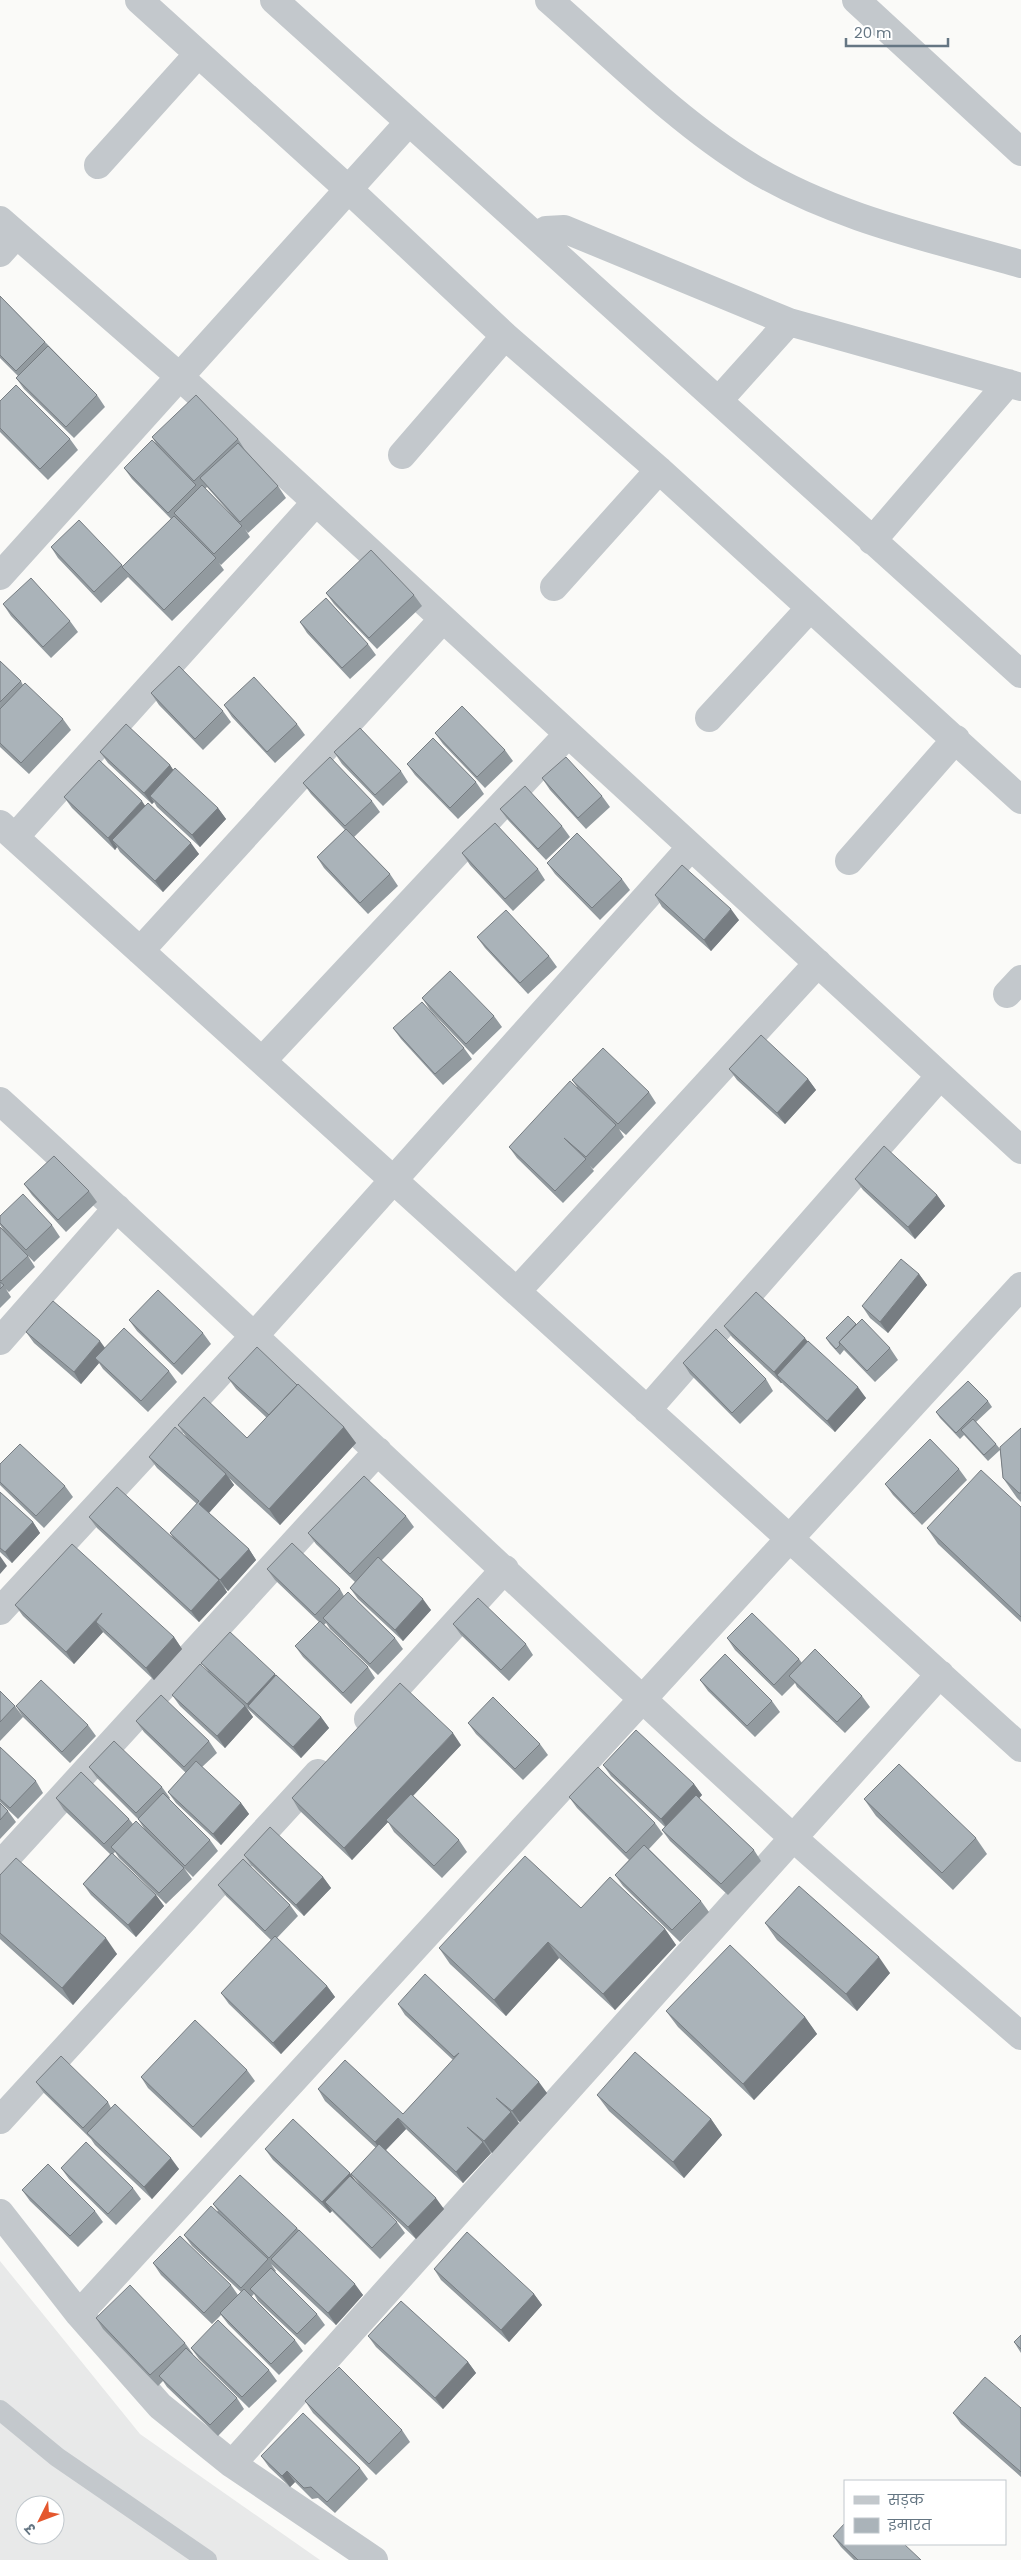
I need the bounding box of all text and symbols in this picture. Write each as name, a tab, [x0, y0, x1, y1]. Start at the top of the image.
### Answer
scale bar	[846, 15, 948, 47]
text: 20 m	[854, 22, 892, 43]
legend	[844, 2480, 1006, 2545]
text: सड़क	[887, 2489, 925, 2510]
north arrow	[15, 2495, 65, 2545]
text: इमारत	[887, 2514, 932, 2535]
text: उ	[20, 2518, 41, 2539]

